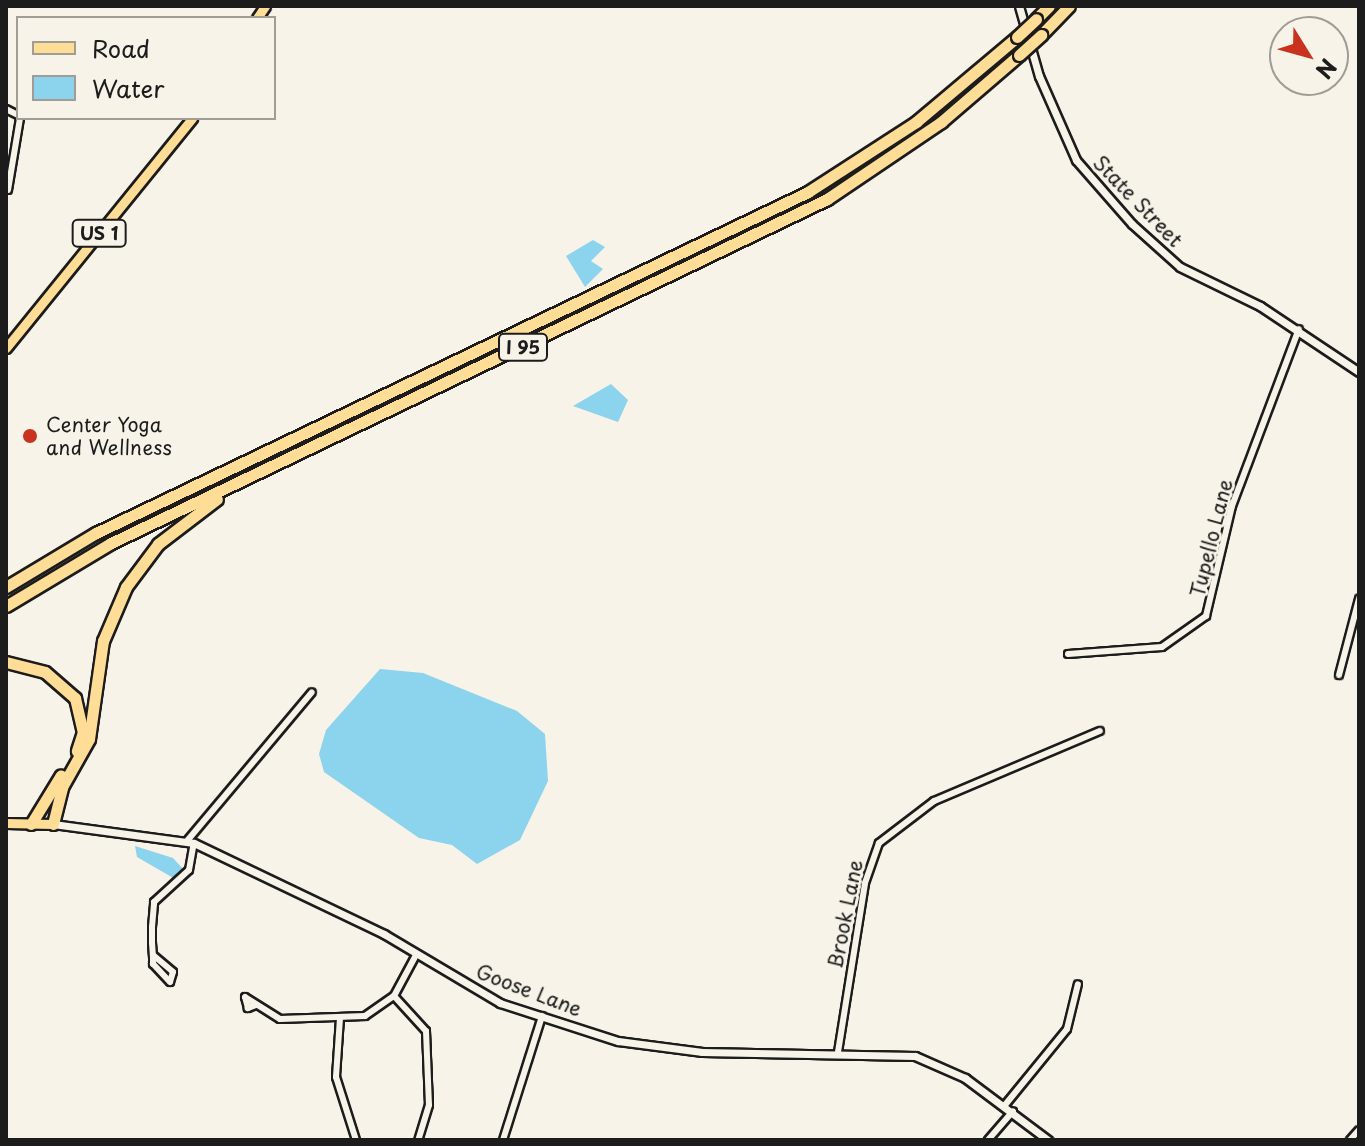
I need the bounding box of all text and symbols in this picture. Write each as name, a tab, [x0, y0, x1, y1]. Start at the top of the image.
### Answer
legend	[16, 16, 276, 120]
north arrow	[1269, 16, 1349, 96]
text: Road	[92, 30, 150, 66]
text: N	[1309, 53, 1345, 86]
text: Water	[92, 70, 164, 106]
street label: State Street	[1088, 150, 1188, 252]
road number: US 1	[71, 219, 127, 247]
road number: I 95	[497, 333, 549, 361]
place label: Center Yoga and Wellness	[46, 412, 171, 459]
marker: Center Yoga and Wellness	[21, 427, 39, 445]
street label: Tupello Lane	[1185, 476, 1237, 600]
street label: Brook Lane	[823, 857, 867, 971]
street label: Goose Lane	[473, 959, 585, 1021]

